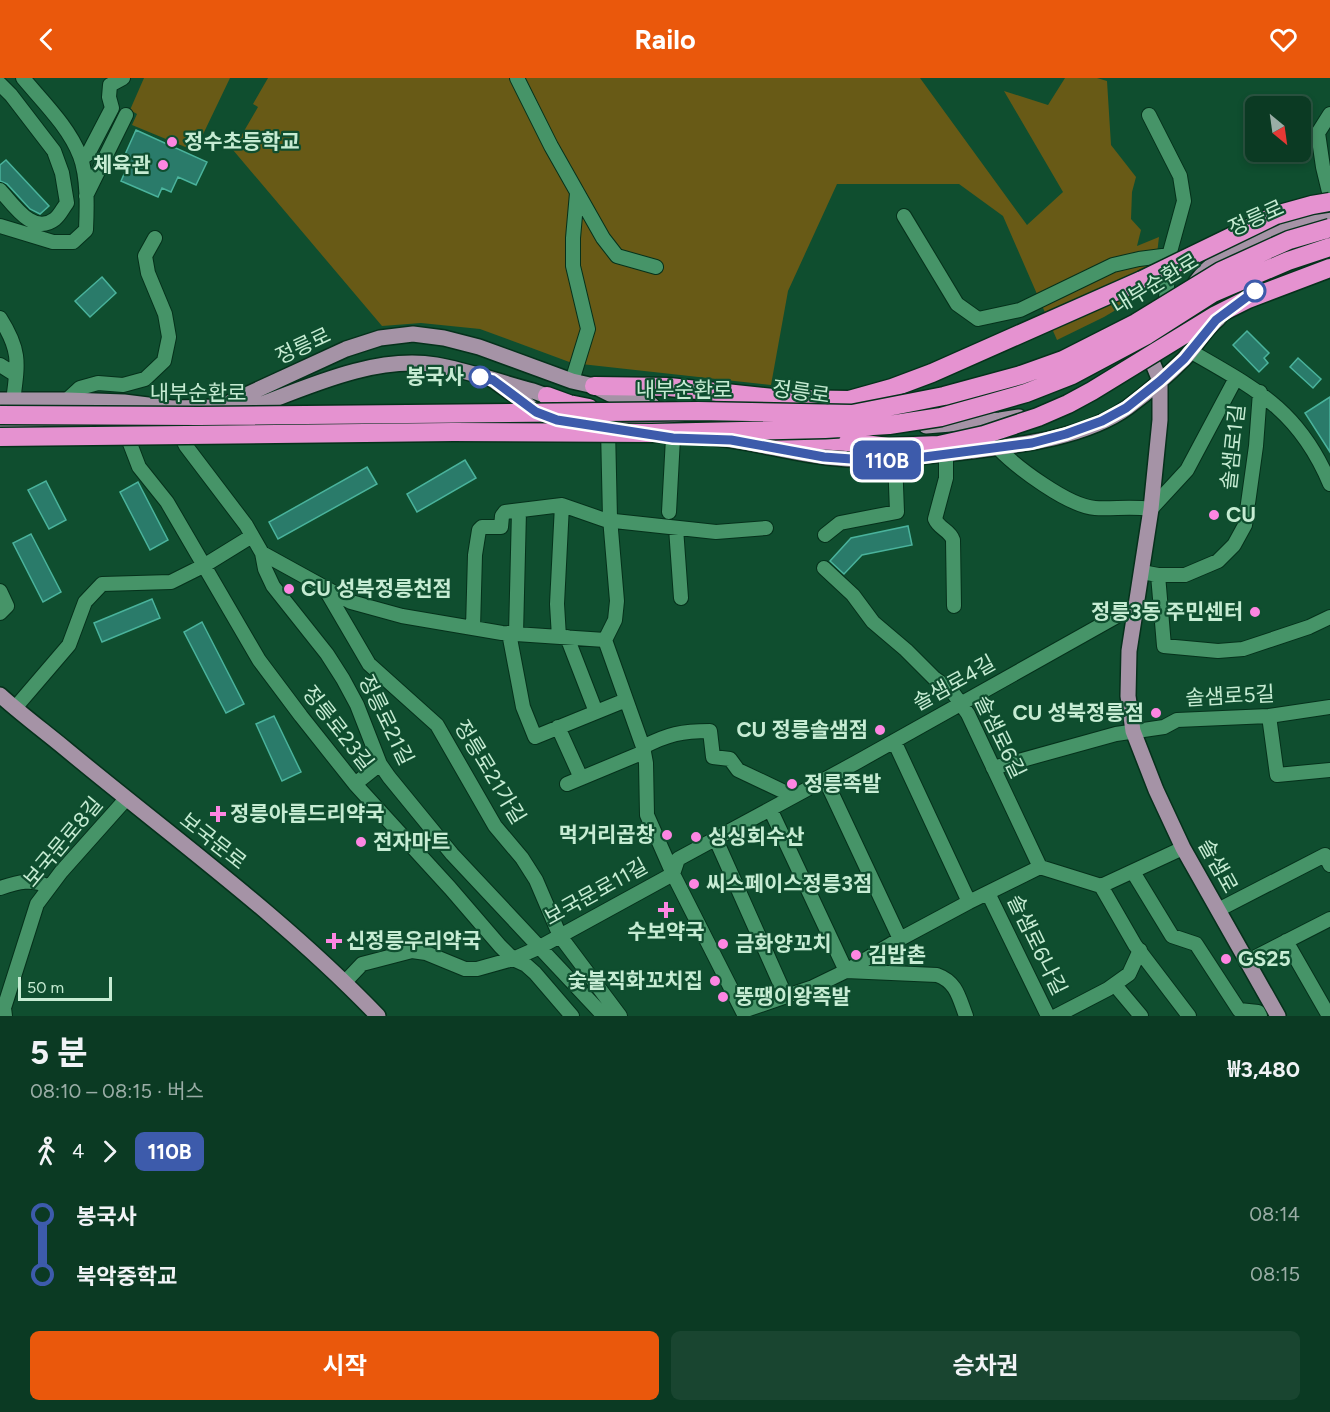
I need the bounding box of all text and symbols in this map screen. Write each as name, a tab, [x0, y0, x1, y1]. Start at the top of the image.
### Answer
icon: back	[30, 23, 63, 56]
text: Railo	[634, 23, 696, 56]
icon: heart	[1267, 23, 1300, 56]
north arrow	[1245, 96, 1311, 162]
map controls	[1245, 96, 1311, 162]
place label: 정수초등학교	[184, 129, 300, 154]
marker: 정수초등학교	[165, 135, 179, 149]
place label: 체육관	[93, 152, 151, 177]
marker: 체육관	[156, 158, 170, 172]
street label: 정릉로	[1224, 194, 1287, 241]
street label: 내부순환로	[1107, 248, 1203, 319]
unlabelled marker	[1244, 280, 1266, 302]
street label: 정릉로	[271, 322, 334, 369]
place label: 봉국사	[406, 364, 464, 389]
marker: 봉국사	[469, 366, 491, 388]
street label: 정릉로	[771, 375, 832, 408]
street label: 내부순환로	[636, 377, 732, 402]
street label: 내부순환로	[150, 380, 246, 405]
street label: 솔샘로1길	[1216, 403, 1249, 491]
line badge: 110B	[845, 440, 929, 479]
text: 110B	[865, 448, 909, 473]
place label: CU	[1226, 502, 1256, 527]
marker: CU	[1207, 508, 1221, 522]
place label: CU 성북정릉천점	[301, 576, 452, 601]
marker: CU 성북정릉천점	[282, 582, 296, 596]
place label: 정릉3동 주민센터	[1091, 599, 1243, 624]
marker: 정릉3동 주민센터	[1248, 605, 1262, 619]
street label: 솔샘로4길	[908, 650, 999, 715]
street label: 정릉로21길	[354, 670, 419, 769]
street label: 정릉로23길	[298, 680, 379, 775]
street label: 솔샘로5길	[1185, 681, 1275, 710]
street label: 솔샘로6길	[970, 691, 1031, 782]
place label: CU 성북정릉점	[1012, 700, 1144, 725]
marker: CU 성북정릉점	[1149, 706, 1163, 720]
street label: 정릉로21가길	[450, 715, 531, 828]
place label: CU 정릉솔샘점	[736, 717, 868, 742]
marker: CU 정릉솔샘점	[873, 723, 887, 737]
place label: 정릉족발	[804, 771, 881, 796]
marker: 정릉족발	[785, 777, 799, 791]
street label: 보국문로8길	[18, 792, 107, 892]
place label: 정릉아름드리약국	[230, 801, 385, 826]
street label: 보국문로	[175, 807, 251, 874]
marker: 정릉아름드리약국	[211, 807, 225, 821]
place label: 먹거리곱창	[558, 822, 655, 847]
place label: 싱싱회수산	[708, 824, 805, 849]
marker: 먹거리곱창	[660, 828, 674, 842]
place label: 전자마트	[373, 829, 450, 854]
marker: 싱싱회수산	[689, 830, 703, 844]
street label: 솔샘로	[1193, 834, 1243, 897]
marker: 전자마트	[354, 835, 368, 849]
street label: 보국문로11길	[540, 853, 652, 930]
place label: 씨스페이스정릉3점	[706, 871, 872, 896]
marker: 씨스페이스정릉3점	[687, 877, 701, 891]
street label: 솔샘로6나길	[1002, 891, 1072, 999]
marker: 수보약국	[659, 903, 673, 917]
place label: 수보약국	[627, 919, 705, 944]
place label: 신정릉우리약국	[346, 928, 481, 953]
place label: 금화양꼬치	[735, 931, 832, 956]
marker: 신정릉우리약국	[327, 934, 341, 948]
marker: 금화양꼬치	[716, 937, 730, 951]
place label: 김밥촌	[868, 942, 926, 967]
place label: GS25	[1238, 946, 1291, 971]
marker: 김밥촌	[849, 948, 863, 962]
marker: GS25	[1219, 952, 1233, 966]
place label: 숯불직화꼬치집	[568, 968, 703, 993]
scale bar	[18, 974, 112, 1002]
marker: 숯불직화꼬치집	[708, 974, 722, 988]
text: 50 m	[27, 978, 64, 997]
place label: 뚱땡이왕족발	[735, 984, 851, 1009]
marker: 뚱땡이왕족발	[716, 990, 730, 1004]
text: 5 분	[30, 1033, 87, 1072]
text: ₩3,480	[1227, 1056, 1300, 1083]
text: 08:10 – 08:15 · 버스	[30, 1079, 204, 1103]
icon: walk	[30, 1135, 63, 1168]
icon: forward	[93, 1135, 126, 1168]
text: 4	[72, 1139, 84, 1163]
text: 110B	[147, 1139, 192, 1164]
text: 08:14	[1249, 1202, 1300, 1226]
text: 봉국사	[76, 1203, 137, 1230]
text: 08:15	[1250, 1262, 1300, 1286]
text: 북악중학교	[76, 1263, 177, 1290]
button: 시작	[30, 1331, 659, 1400]
button: 승차권	[671, 1331, 1300, 1400]

